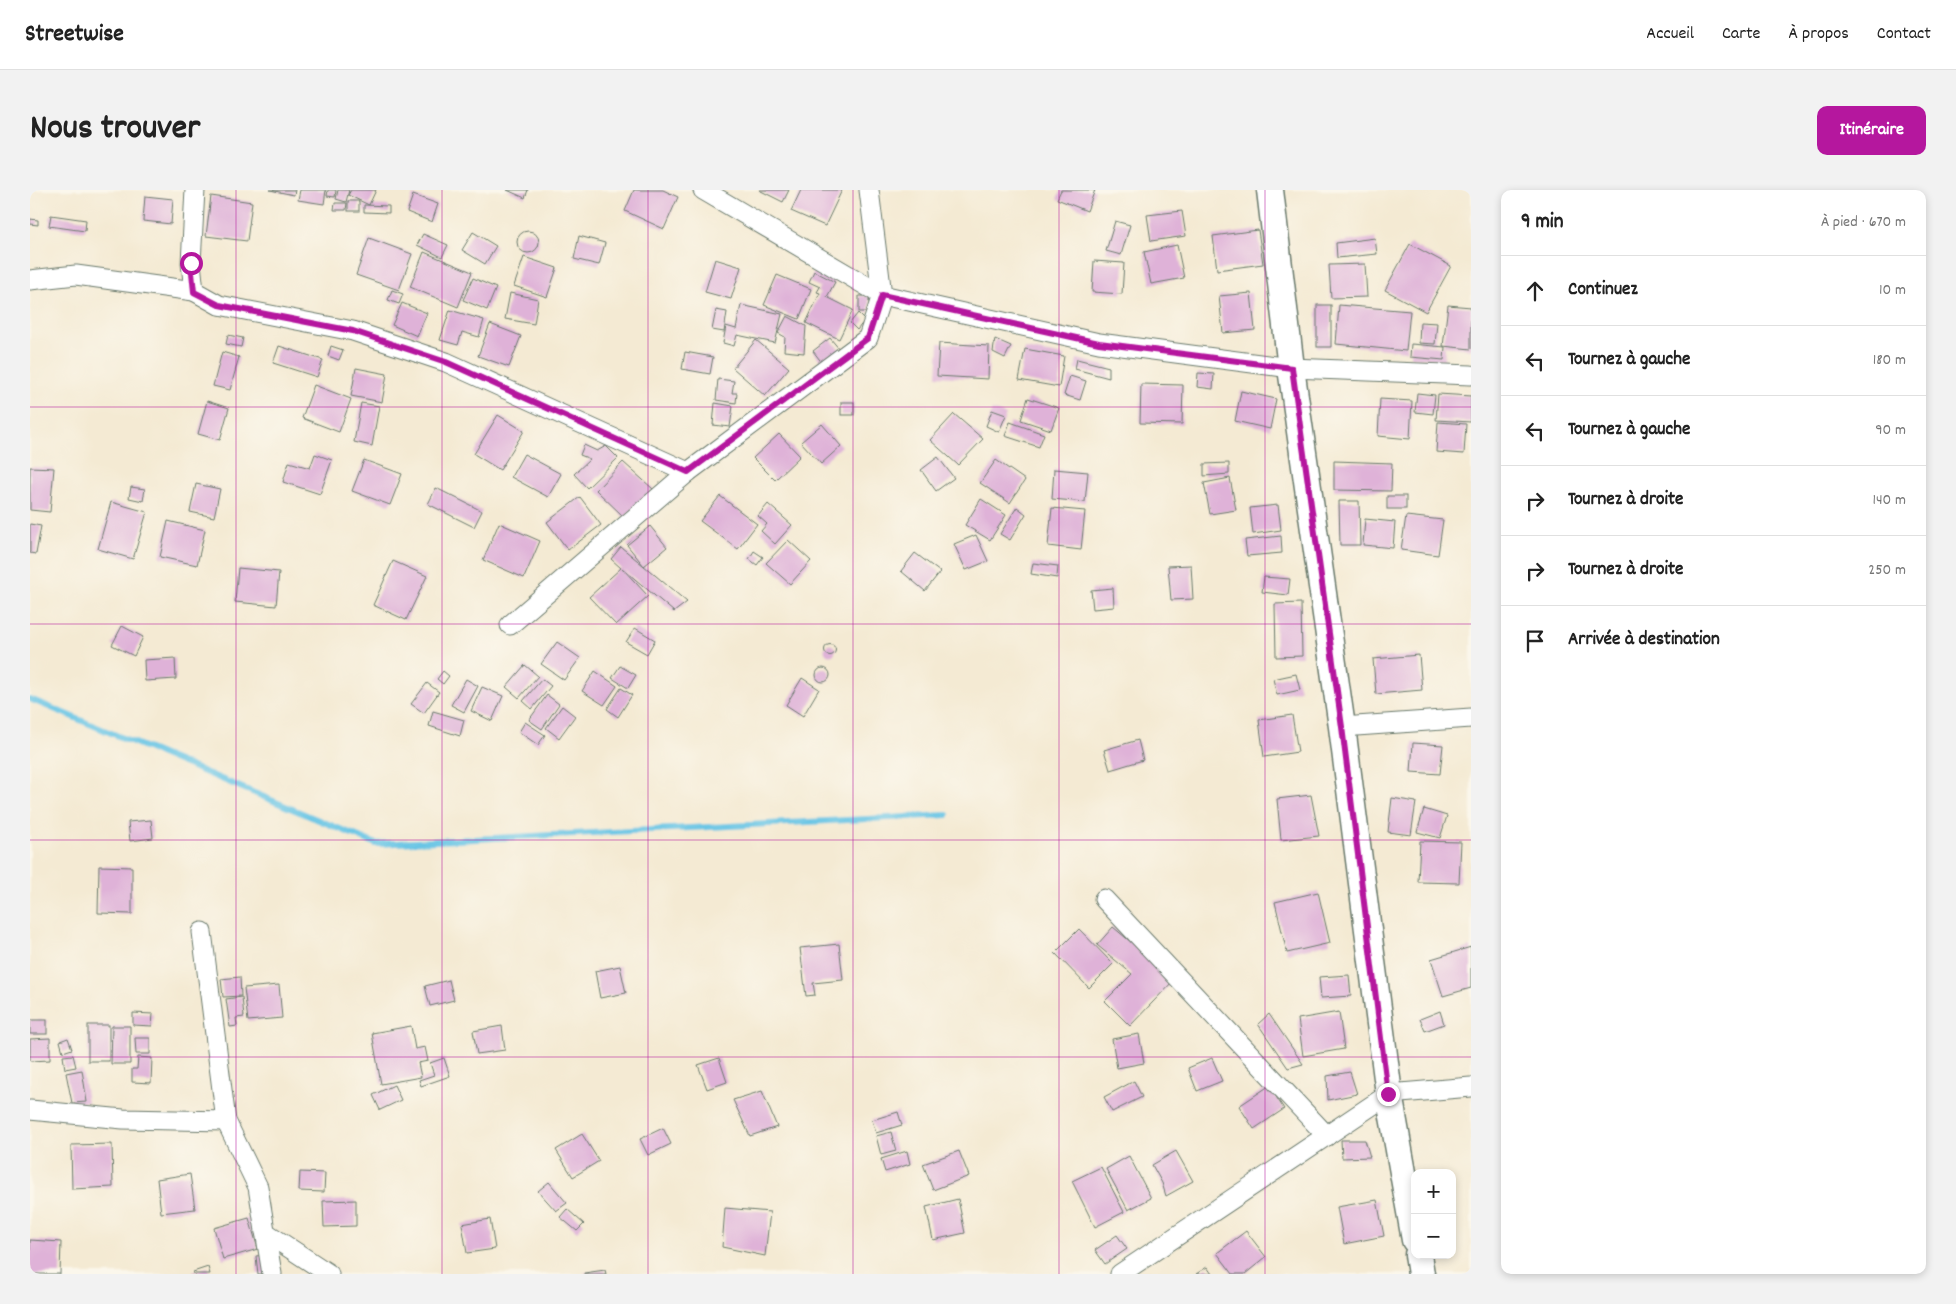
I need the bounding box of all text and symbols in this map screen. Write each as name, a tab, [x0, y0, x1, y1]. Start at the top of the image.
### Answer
text: Streetwise	[25, 18, 124, 52]
text: Accueil	[1646, 22, 1694, 47]
text: Carte	[1722, 22, 1761, 47]
text: À propos	[1789, 22, 1849, 47]
text: Contact	[1877, 22, 1931, 47]
text: Nous trouver	[30, 105, 200, 155]
button: Itinéraire	[1817, 106, 1926, 155]
text: 9 min	[1521, 208, 1563, 238]
text: À pied · 670 m	[1821, 211, 1906, 234]
route start	[180, 252, 203, 275]
icon: ahead	[1521, 277, 1549, 305]
text: Continuez	[1568, 277, 1638, 304]
text: 10 m	[1879, 279, 1906, 302]
icon: left	[1521, 347, 1549, 375]
text: Tournez à gauche	[1568, 347, 1690, 374]
text: 180 m	[1873, 349, 1906, 372]
icon: left	[1521, 417, 1549, 445]
text: Tournez à gauche	[1568, 417, 1690, 444]
text: 90 m	[1875, 419, 1906, 442]
icon: right	[1521, 487, 1549, 515]
text: Tournez à droite	[1568, 487, 1683, 514]
text: 140 m	[1872, 489, 1906, 512]
icon: right	[1521, 557, 1549, 585]
text: Tournez à droite	[1568, 557, 1683, 584]
text: 250 m	[1868, 559, 1906, 582]
icon: arrive	[1521, 627, 1549, 655]
text: Arrivée à destination	[1568, 627, 1720, 654]
route end	[1377, 1083, 1400, 1106]
map controls	[1411, 1169, 1456, 1259]
button: +	[1411, 1169, 1456, 1214]
button: −	[1411, 1214, 1456, 1259]

